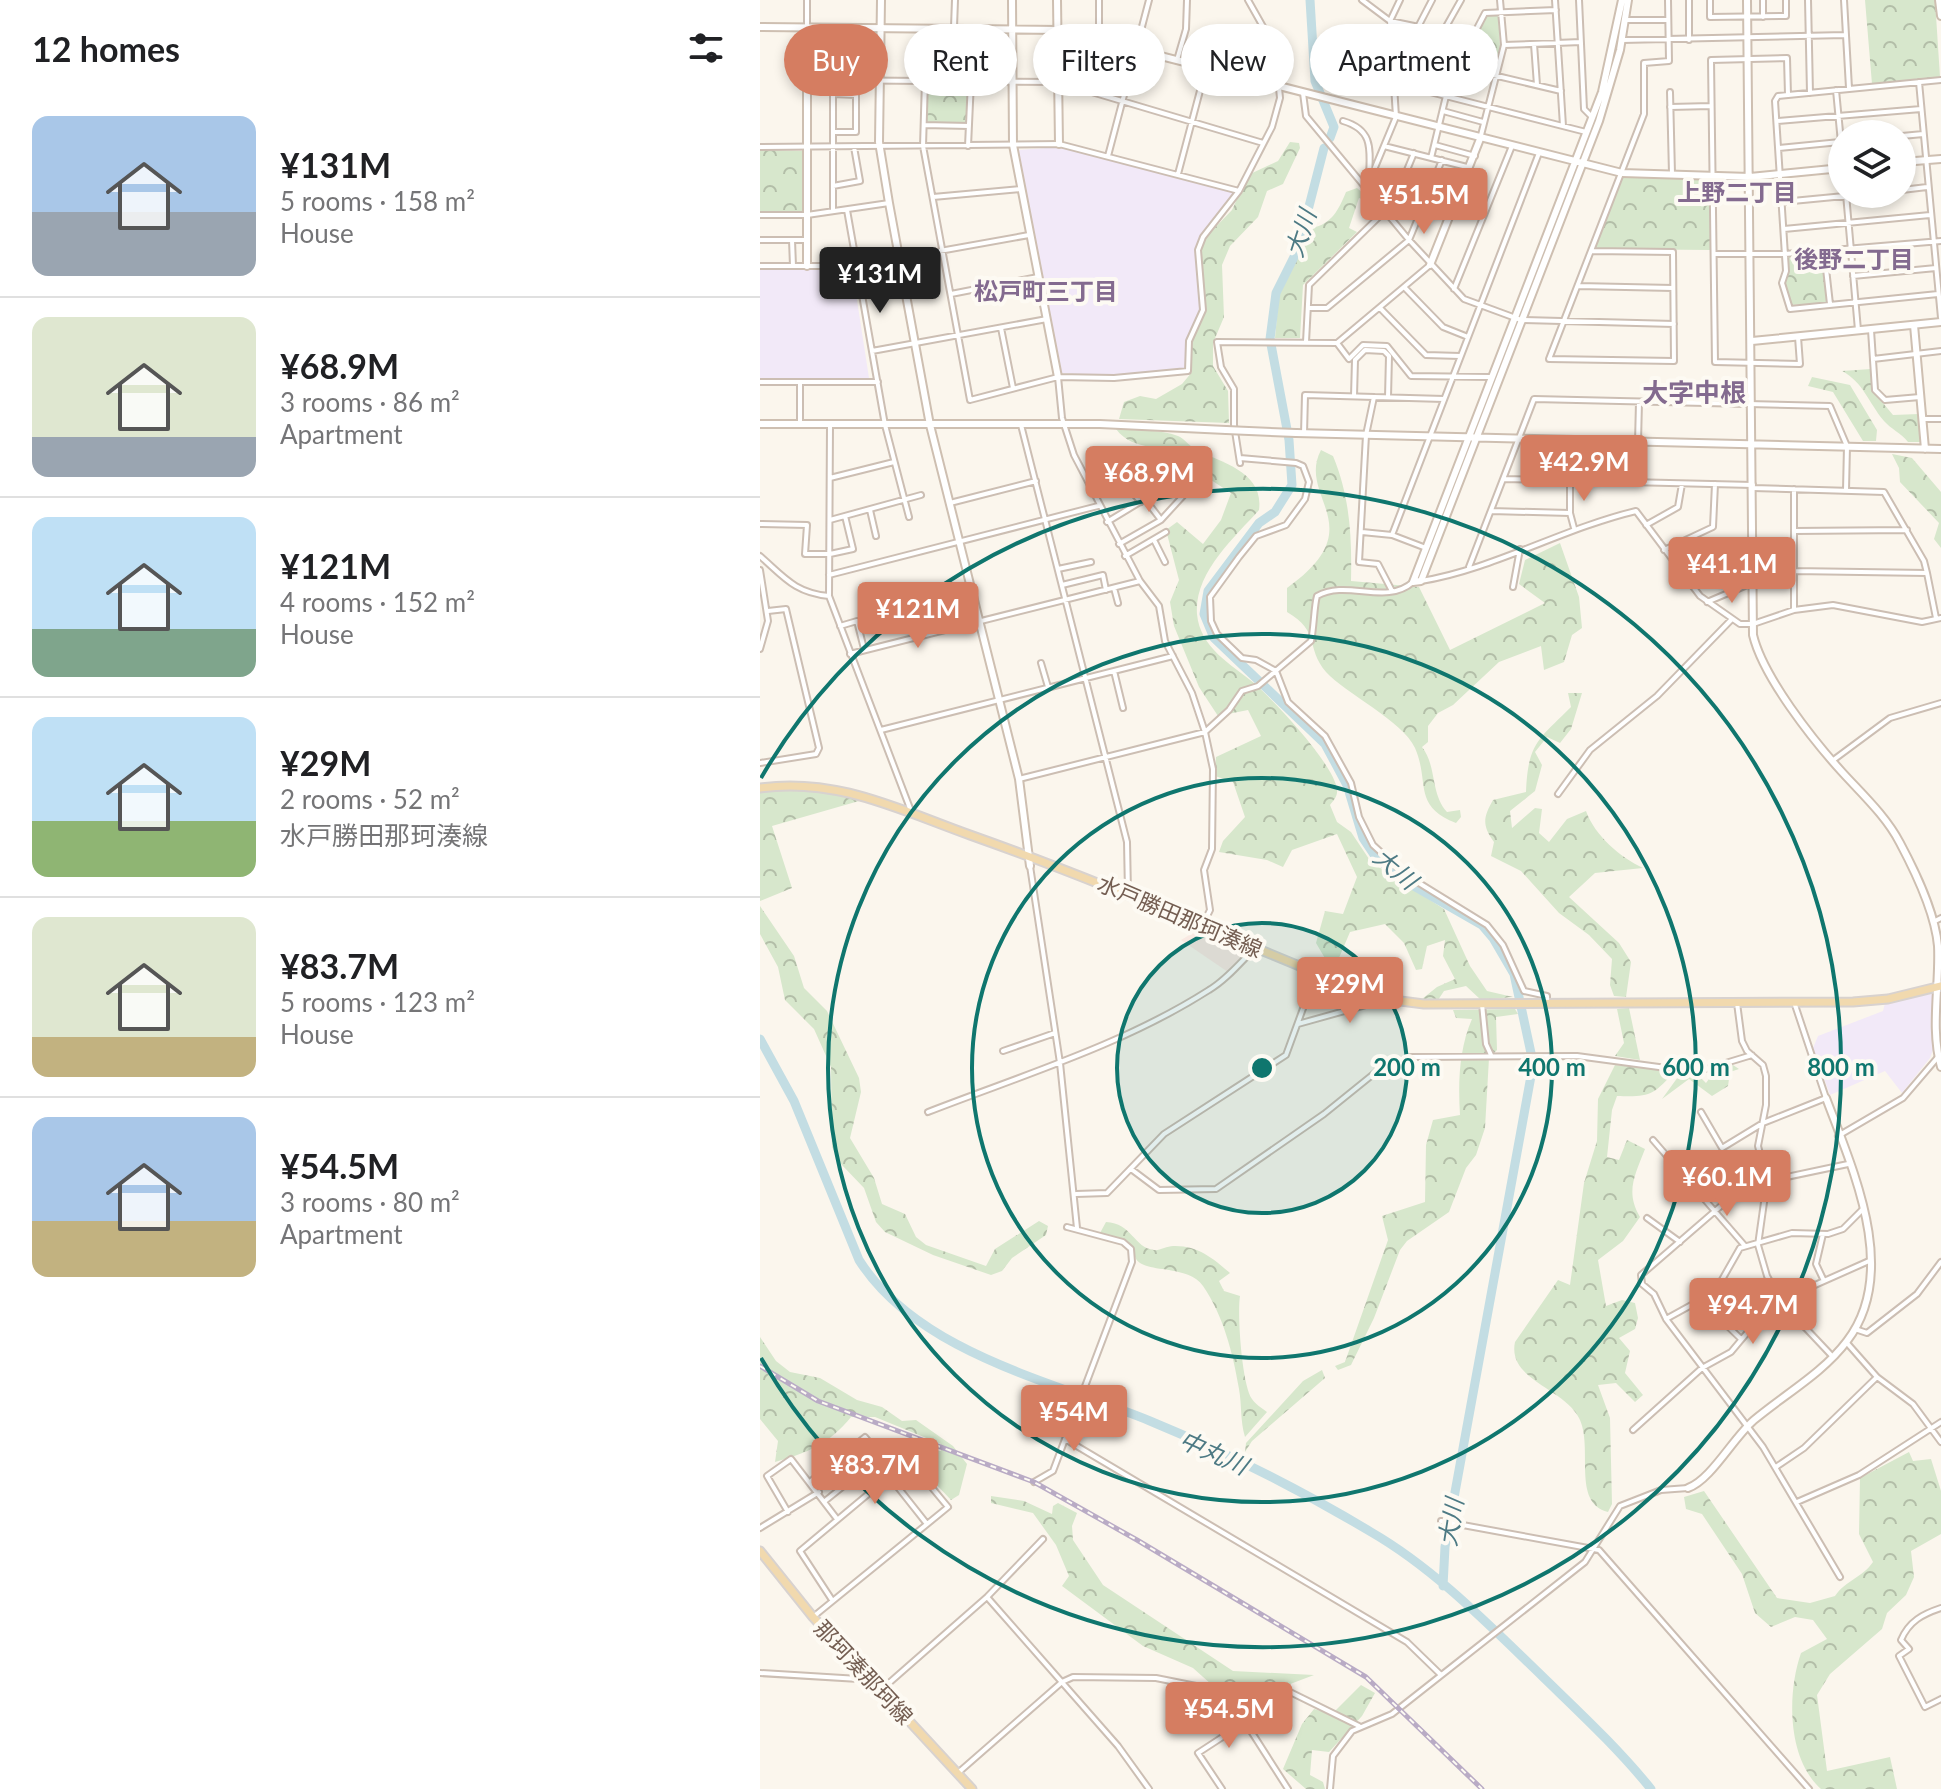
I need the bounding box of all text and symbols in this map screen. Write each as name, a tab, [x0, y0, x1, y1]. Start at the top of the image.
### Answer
chip: Buy	[784, 24, 888, 96]
chip: Rent	[904, 24, 1017, 96]
chip: Filters	[1033, 24, 1165, 96]
chip: New	[1181, 24, 1294, 96]
chip: Apartment	[1310, 24, 1498, 96]
icon: filters	[684, 26, 728, 70]
text: 12 homes	[32, 28, 180, 69]
map controls	[1828, 120, 1916, 208]
button: layers	[1828, 120, 1916, 208]
text: ¥131M	[280, 144, 391, 185]
icon: home	[96, 148, 192, 244]
pin: ¥51.5M	[1359, 168, 1489, 236]
district label: 上野二丁目	[1677, 177, 1797, 206]
text: ¥51.5M	[1378, 178, 1470, 210]
text: 5 rooms · 158 m²	[280, 185, 475, 217]
water label: 大川	[1279, 203, 1322, 260]
text: House	[280, 217, 354, 249]
district label: 後野二丁目	[1794, 244, 1914, 273]
pin: ¥131M	[824, 247, 936, 315]
text: ¥131M	[838, 257, 922, 289]
district label: 松戸町三丁目	[974, 276, 1118, 305]
text: ¥68.9M	[280, 345, 399, 386]
icon: home	[96, 349, 192, 445]
district label: 大字中根	[1642, 376, 1746, 408]
text: 3 rooms · 86 m²	[280, 386, 460, 418]
text: Apartment	[280, 418, 403, 450]
pin: ¥42.9M	[1519, 435, 1649, 503]
text: ¥42.9M	[1538, 445, 1630, 477]
pin: ¥68.9M	[1084, 446, 1214, 514]
text: ¥68.9M	[1103, 456, 1195, 488]
pin: ¥41.1M	[1667, 537, 1797, 605]
text: ¥121M	[280, 545, 391, 586]
text: ¥41.1M	[1686, 547, 1778, 579]
icon: home	[96, 549, 192, 645]
pin: ¥121M	[862, 582, 974, 650]
text: 4 rooms · 152 m²	[280, 586, 475, 618]
text: ¥121M	[876, 592, 960, 624]
text: House	[280, 618, 354, 650]
text: ¥29M	[280, 742, 371, 783]
icon: home	[96, 749, 192, 845]
text: 2 rooms · 52 m²	[280, 783, 460, 815]
text: 水戸勝田那珂湊線	[280, 819, 488, 851]
water label: 大川	[1368, 841, 1426, 896]
street label: 水戸勝田那珂湊線	[1094, 869, 1266, 963]
text: ¥83.7M	[280, 945, 399, 986]
icon: home	[96, 949, 192, 1045]
pin: ¥29M	[1303, 957, 1397, 1025]
text: ¥29M	[1315, 967, 1385, 999]
text: 5 rooms · 123 m²	[280, 986, 475, 1018]
text: House	[280, 1018, 354, 1050]
text: 200 m	[1373, 1052, 1441, 1081]
text: 400 m	[1518, 1052, 1586, 1081]
text: 600 m	[1662, 1052, 1730, 1081]
text: 800 m	[1807, 1052, 1875, 1081]
centre of rings	[1248, 1054, 1276, 1082]
text: ¥54.5M	[280, 1145, 399, 1186]
icon: home	[96, 1149, 192, 1245]
pin: ¥60.1M	[1662, 1150, 1792, 1218]
text: ¥60.1M	[1681, 1160, 1773, 1192]
text: 3 rooms · 80 m²	[280, 1186, 460, 1218]
text: Apartment	[280, 1218, 403, 1250]
pin: ¥94.7M	[1688, 1278, 1818, 1346]
text: ¥94.7M	[1707, 1288, 1799, 1320]
pin: ¥54M	[1027, 1385, 1121, 1453]
text: ¥54M	[1039, 1395, 1109, 1427]
water label: 中丸川	[1175, 1424, 1256, 1481]
pin: ¥83.7M	[810, 1438, 940, 1506]
text: ¥83.7M	[829, 1448, 921, 1480]
water label: 大川	[1432, 1493, 1469, 1548]
street label: 那珂湊那珂線	[809, 1615, 919, 1729]
pin: ¥54.5M	[1164, 1682, 1294, 1750]
text: ¥54.5M	[1183, 1692, 1275, 1724]

